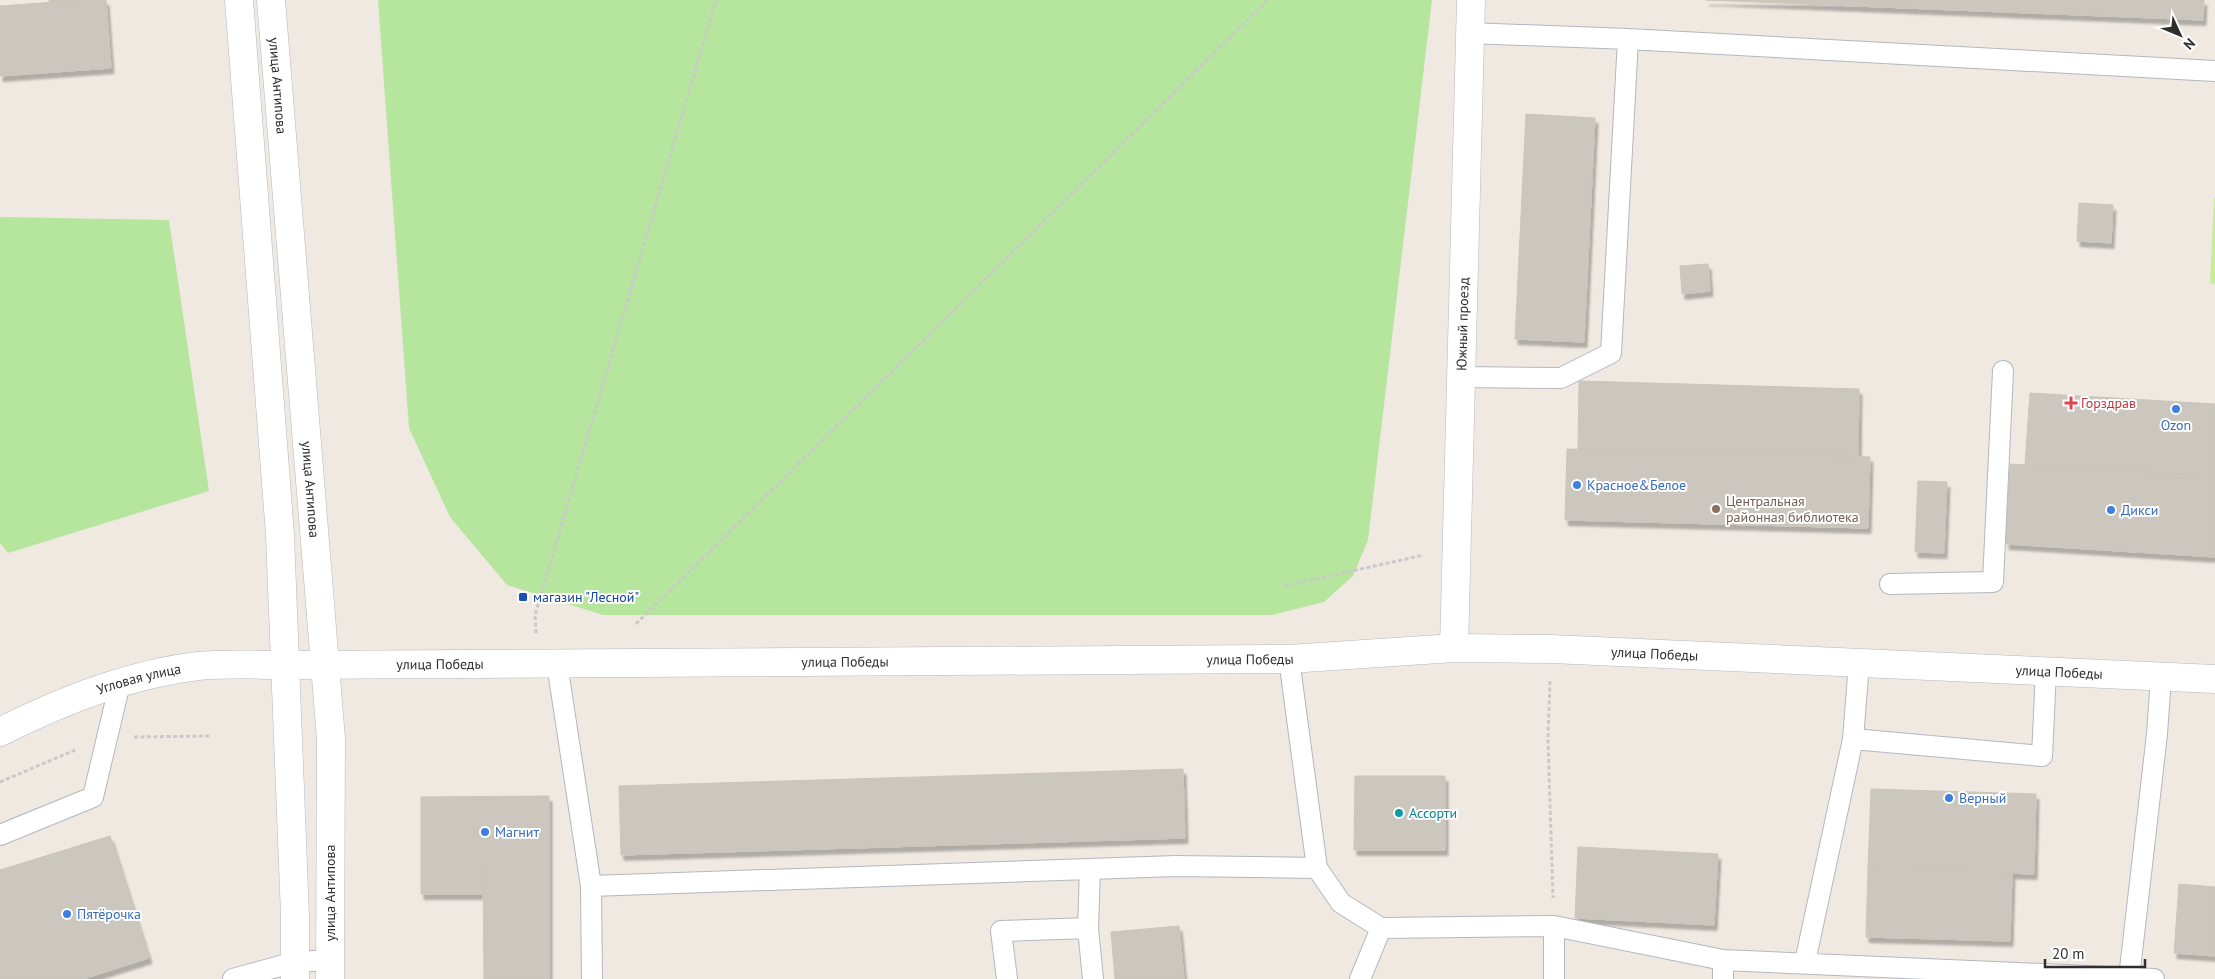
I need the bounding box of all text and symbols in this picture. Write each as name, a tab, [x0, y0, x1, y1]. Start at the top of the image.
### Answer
north arrow	[2155, 10, 2205, 60]
text: N	[2180, 34, 2199, 54]
street label: улица Антипова	[265, 37, 291, 135]
street label: Южный проезд	[1452, 277, 1473, 371]
place label: Горздрав	[2081, 394, 2136, 412]
marker: Горздрав	[2065, 397, 2077, 409]
marker: Ozon	[2170, 403, 2182, 415]
place label: Ozon	[2161, 416, 2191, 434]
street label: улица Антипова	[298, 440, 324, 538]
place label: Красное&Белое	[1587, 476, 1686, 494]
marker: Красное&Белое	[1571, 479, 1583, 491]
place label: Центральная районная библиотека	[1726, 492, 1859, 526]
place label: Дикси	[2121, 501, 2159, 519]
marker: Центральная районная библиотека	[1710, 503, 1722, 515]
marker: Дикси	[2105, 504, 2117, 516]
place label: магазин "Лесной"	[533, 588, 639, 606]
marker: магазин "Лесной"	[517, 591, 529, 603]
street label: улица Победы	[1610, 643, 1699, 665]
street label: улица Победы	[1206, 650, 1294, 668]
street label: улица Победы	[801, 652, 889, 671]
street label: улица Победы	[396, 655, 484, 673]
street label: Угловая улица	[94, 660, 182, 699]
street label: улица Победы	[2015, 661, 2103, 683]
place label: Верный	[1959, 789, 2006, 807]
marker: Верный	[1943, 792, 1955, 804]
place label: Ассорти	[1409, 804, 1457, 822]
marker: Ассорти	[1393, 807, 1405, 819]
place label: Магнит	[495, 823, 539, 841]
marker: Магнит	[479, 826, 491, 838]
street label: улица Антипова	[321, 845, 339, 941]
place label: Пятёрочка	[77, 905, 141, 923]
marker: Пятёрочка	[61, 908, 73, 920]
scale bar	[2045, 936, 2145, 968]
text: 20 m	[2052, 944, 2085, 963]

